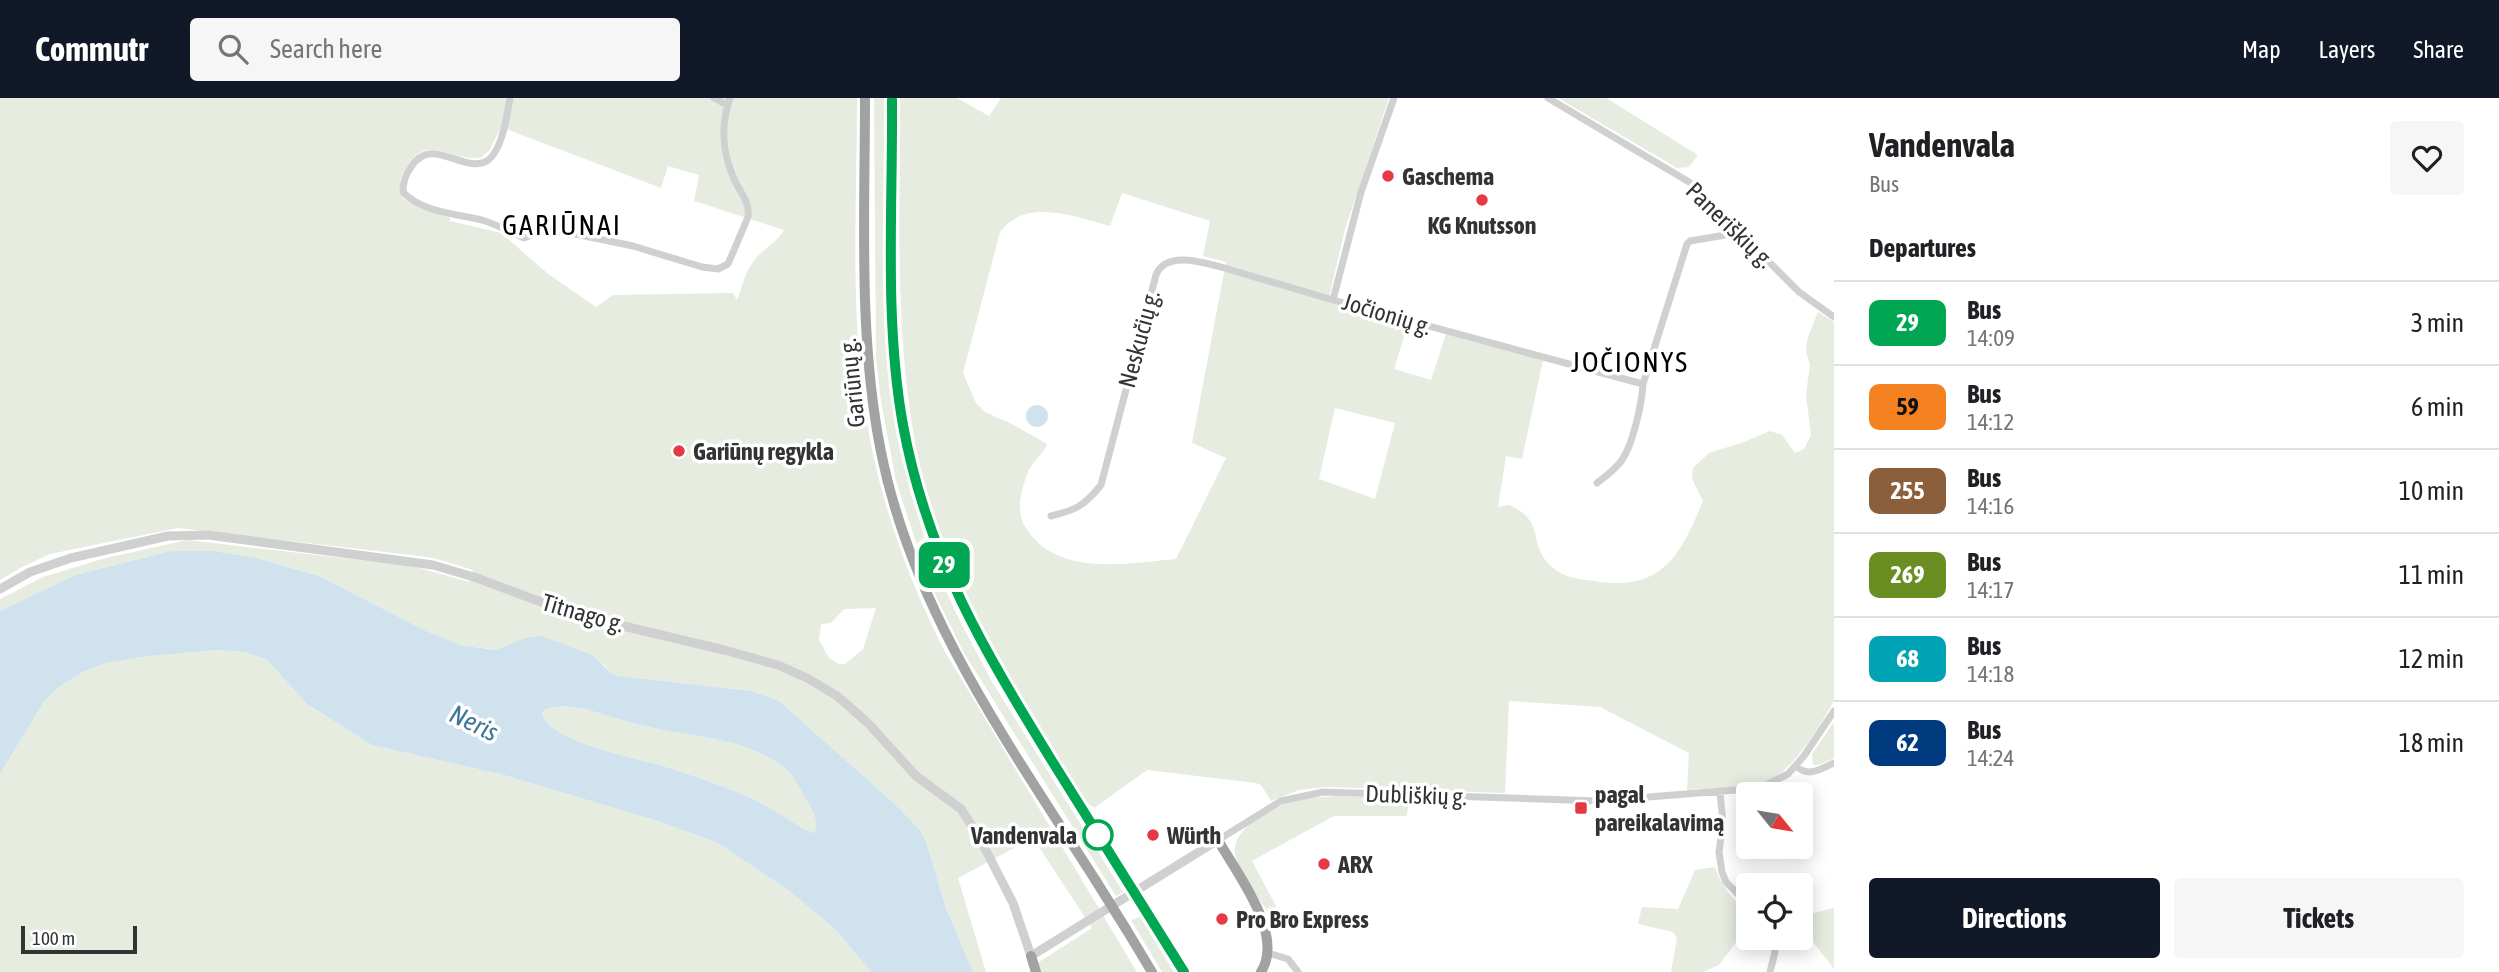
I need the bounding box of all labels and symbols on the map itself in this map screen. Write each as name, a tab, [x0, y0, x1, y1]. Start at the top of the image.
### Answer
place label: Gaschema	[1402, 163, 1494, 190]
marker: Gaschema	[1380, 168, 1396, 184]
street label: Paneriškių g.	[1681, 177, 1779, 273]
marker: KG Knutsson	[1474, 192, 1490, 208]
district label: GARIŪNAI	[502, 209, 622, 241]
place label: KG Knutsson	[1428, 212, 1536, 239]
street label: Neskučių g.	[1113, 287, 1165, 391]
street label: Jočionių g.	[1339, 288, 1435, 340]
street label: Gariūnų g.	[834, 337, 870, 429]
district label: JOČIONYS	[1571, 346, 1689, 378]
place label: Gariūnų regykla	[693, 438, 834, 465]
marker: Gariūnų regykla	[671, 443, 687, 459]
line badge: 29	[912, 542, 976, 588]
street label: Titnago g.	[539, 588, 627, 638]
water label: Neris	[445, 699, 503, 747]
street label: Dubliškių g.	[1365, 780, 1467, 810]
place label: pagal pareikalavimą	[1595, 781, 1724, 836]
north arrow	[1736, 782, 1813, 859]
marker: pagal pareikalavimą	[1573, 800, 1589, 816]
marker: Vandenvala	[1083, 820, 1113, 850]
place label: Vandenvala	[970, 822, 1077, 849]
place label: Würth	[1166, 822, 1221, 849]
marker: Würth	[1145, 827, 1161, 843]
place label: ARX	[1337, 851, 1373, 878]
marker: ARX	[1316, 856, 1332, 872]
place label: Pro Bro Express	[1236, 906, 1369, 933]
marker: Pro Bro Express	[1214, 911, 1230, 927]
scale bar	[21, 923, 136, 955]

